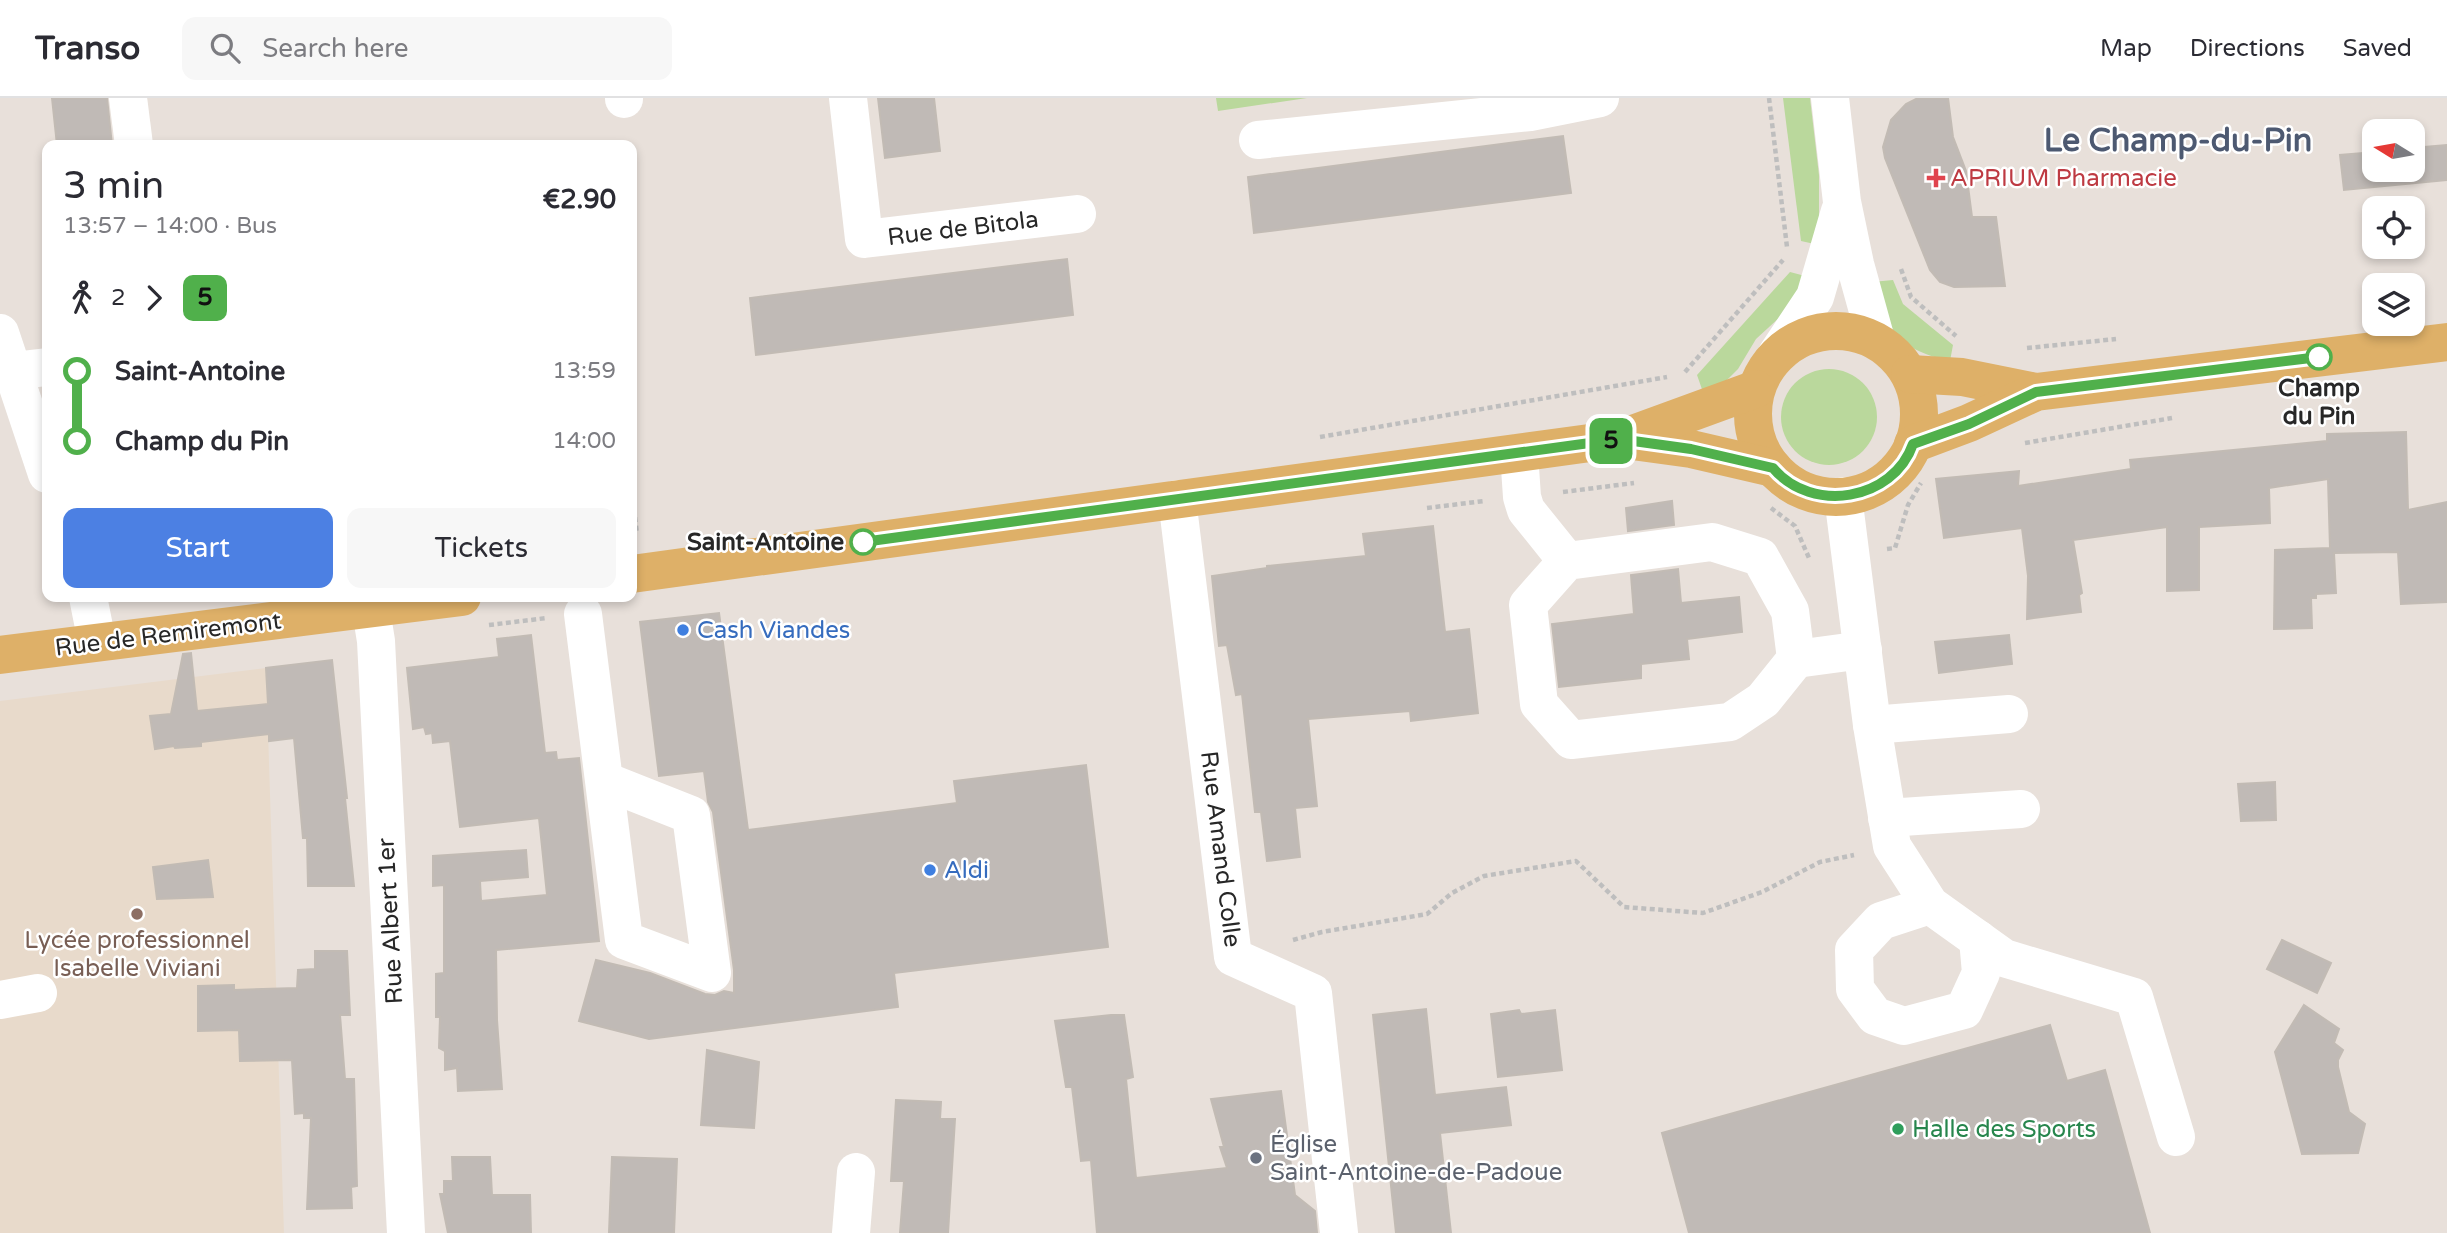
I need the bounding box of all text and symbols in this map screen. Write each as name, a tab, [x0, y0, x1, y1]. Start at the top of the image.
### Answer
search box	[182, 17, 672, 80]
text: Transo	[35, 29, 140, 68]
icon: search	[206, 29, 244, 67]
text: Search here	[262, 33, 409, 64]
text: Map	[2100, 34, 2152, 63]
text: Directions	[2190, 34, 2305, 63]
text: Saved	[2343, 34, 2412, 63]
north arrow	[2362, 119, 2426, 182]
map controls	[2362, 119, 2425, 336]
district label: Le Champ-du-Pin	[2044, 122, 2312, 160]
text: 3 min	[63, 163, 164, 209]
place label: APRIUM Pharmacie	[1950, 164, 2177, 193]
marker: APRIUM Pharmacie	[1928, 170, 1944, 186]
text: €2.90	[543, 184, 616, 215]
button: locate	[2362, 196, 2425, 259]
street label: Rue de Bitola	[886, 205, 1040, 252]
text: 13:57 – 14:00 · Bus	[63, 212, 277, 240]
button: layers	[2362, 273, 2425, 336]
icon: walk	[63, 279, 101, 317]
icon: forward	[135, 279, 173, 317]
text: 5	[197, 283, 213, 312]
text: 2	[111, 284, 125, 312]
marker: Champ du Pin	[2306, 344, 2332, 370]
text: Saint-Antoine	[115, 356, 285, 387]
text: 13:59	[552, 357, 616, 385]
place label: Champ du Pin	[2278, 374, 2360, 431]
line badge: 5	[1588, 418, 1634, 464]
text: Champ du Pin	[115, 426, 289, 457]
text: 5	[1603, 426, 1619, 455]
text: 14:00	[552, 427, 616, 455]
button: Start	[63, 508, 333, 588]
button: Tickets	[347, 508, 616, 588]
place label: Saint-Antoine	[687, 528, 844, 557]
marker: Saint-Antoine	[850, 529, 876, 555]
street label: Rue de Remiremont	[53, 606, 283, 663]
place label: Cash Viandes	[697, 616, 850, 645]
marker: Cash Viandes	[675, 622, 691, 638]
street label: Rue Amand Colle	[1194, 749, 1247, 949]
street label: Rue Albert 1er	[372, 836, 409, 1005]
place label: Aldi	[944, 856, 989, 885]
marker: Aldi	[922, 862, 938, 878]
marker: Lycée professionnel Isabelle Viviani	[129, 906, 145, 922]
place label: Lycée professionnel Isabelle Viviani	[24, 926, 250, 983]
place label: Halle des Sports	[1912, 1115, 2096, 1144]
marker: Halle des Sports	[1890, 1121, 1906, 1137]
place label: Église Saint-Antoine-de-Padoue	[1270, 1129, 1562, 1187]
marker: Église Saint-Antoine-de-Padoue	[1248, 1150, 1264, 1166]

